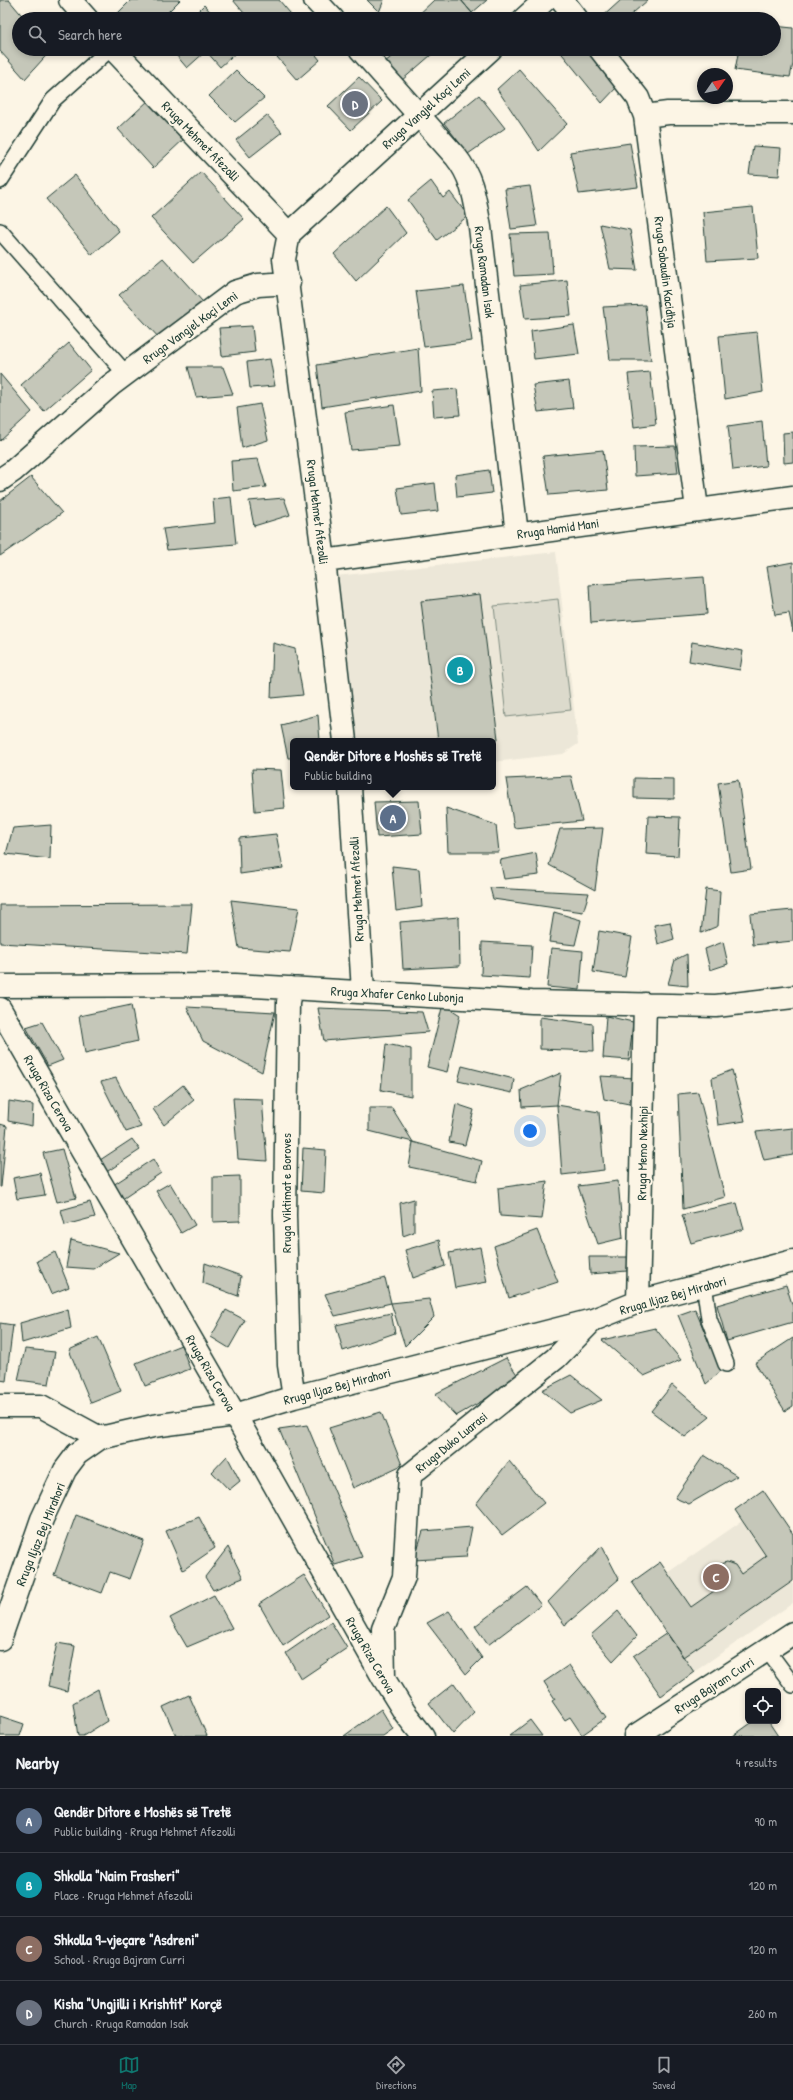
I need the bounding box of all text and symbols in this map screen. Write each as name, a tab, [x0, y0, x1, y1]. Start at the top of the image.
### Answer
search box	[12, 12, 781, 56]
icon: search	[26, 23, 48, 45]
text: Search here	[58, 24, 122, 45]
street label: Rruga Vangjel Koçi Lemi	[378, 63, 474, 153]
north arrow	[697, 68, 733, 104]
pin: D	[342, 89, 368, 119]
street label: Rruga Mehmet Afezolli	[158, 97, 244, 185]
street label: Rruga Sabaudin Kacidhja	[650, 215, 682, 329]
street label: Rruga Ramadan Isak	[470, 225, 500, 320]
street label: Rruga Vangjel Koçi Lemi	[139, 286, 241, 368]
street label: Rruga Mehmet Afezolli	[303, 459, 333, 565]
street label: Rruga Hamid Mani	[516, 513, 600, 543]
pin: B	[447, 655, 473, 685]
popup	[290, 738, 496, 790]
text: Qendër Ditore e Moshës së Tretë	[304, 745, 482, 766]
text: Public building	[304, 766, 372, 784]
pin: A	[380, 803, 406, 833]
street label: Rruga Mehmet Afezolli	[344, 836, 368, 942]
street label: Rruga Xhafer Cenko Lubonja	[330, 982, 464, 1006]
street label: Rruga Riza Cerova	[20, 1052, 78, 1134]
street label: Rruga Memo Nexhipi	[632, 1105, 652, 1201]
your location	[520, 1121, 540, 1141]
street label: Rruga Viktimat e Boroves	[277, 1133, 295, 1253]
street label: Rruga Iljaz Bej Mirahori	[617, 1271, 729, 1319]
street label: Rruga Riza Cerova	[182, 1332, 240, 1414]
street label: Rruga Iljaz Bej Mirahori	[281, 1363, 393, 1409]
street label: Rruga Duko Luarasi	[411, 1407, 491, 1477]
street label: Rruga Iljaz Bej Mirahori	[11, 1479, 69, 1589]
pin: C	[703, 1562, 729, 1592]
street label: Rruga Riza Cerova	[342, 1614, 400, 1696]
street label: Rruga Bajram Curri	[671, 1652, 757, 1718]
map controls	[745, 1688, 781, 1724]
button: locate	[745, 1688, 781, 1724]
text: Nearby	[16, 1751, 59, 1774]
text: 4 results	[736, 1753, 777, 1771]
text: Qendër Ditore e Moshës së Tretë	[54, 1801, 231, 1822]
text: A	[26, 1812, 32, 1830]
text: 90 m	[755, 1812, 777, 1830]
text: Public building · Rruga Mehmet Afezolli	[54, 1822, 236, 1840]
text: Shkolla "Naim Frasheri"	[54, 1865, 180, 1886]
text: B	[26, 1876, 32, 1894]
text: 120 m	[749, 1876, 777, 1894]
text: Place · Rruga Mehmet Afezolli	[54, 1886, 193, 1904]
text: Shkolla 9-vjeçare "Asdreni"	[54, 1929, 199, 1950]
text: C	[25, 1940, 33, 1958]
text: 120 m	[749, 1940, 777, 1958]
text: School · Rruga Bajram Curri	[54, 1950, 185, 1968]
text: Kisha "Ungjilli i Krishtit" Korçë	[54, 1993, 222, 2014]
text: D	[26, 2004, 32, 2022]
text: 260 m	[748, 2004, 777, 2022]
text: Church · Rruga Ramadan Isak	[54, 2014, 188, 2032]
tab: Map	[118, 2054, 140, 2092]
tab: Directions	[376, 2054, 417, 2092]
tab: Saved	[653, 2054, 675, 2092]

